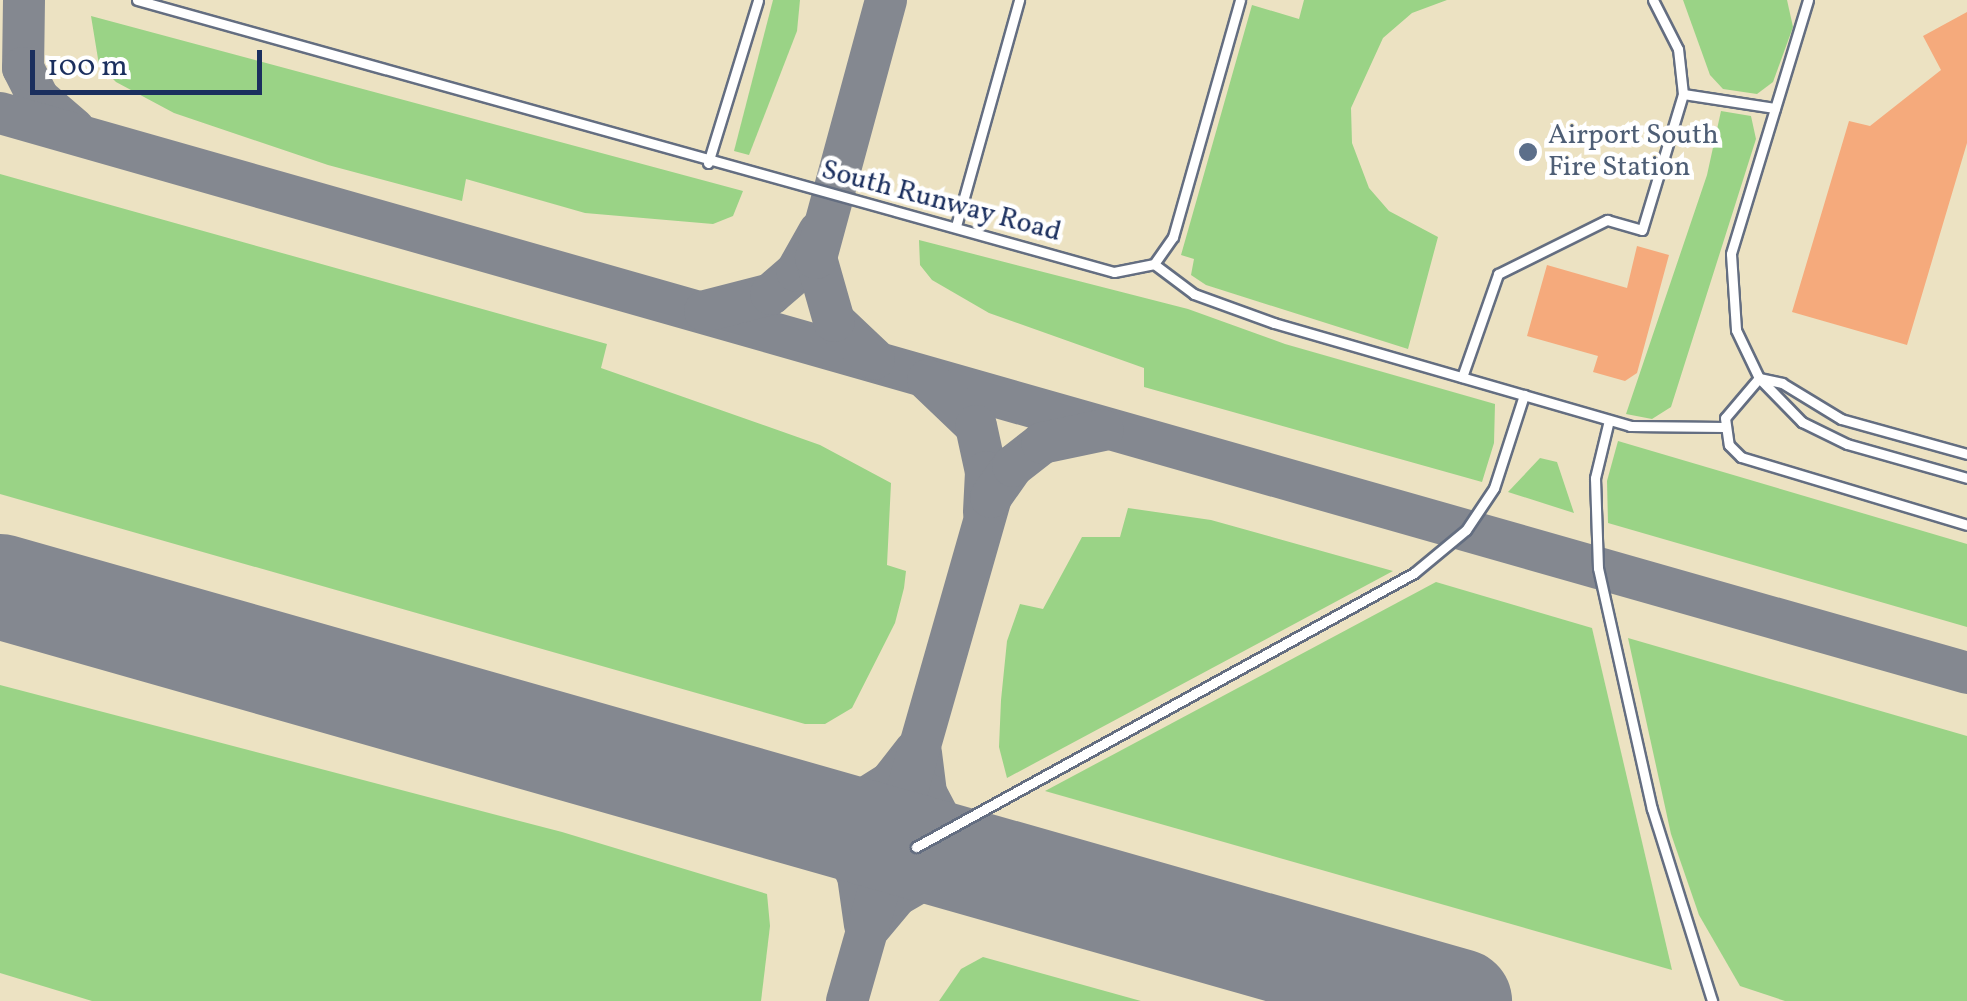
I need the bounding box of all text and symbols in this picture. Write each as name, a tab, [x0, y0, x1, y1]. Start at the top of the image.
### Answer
scale bar	[35, 30, 268, 92]
text: 100 m	[47, 46, 128, 88]
place label: Airport South Fire Station	[1548, 119, 1719, 185]
marker: Airport South Fire Station	[1517, 141, 1539, 163]
street label: South Runway Road	[817, 154, 1065, 250]

